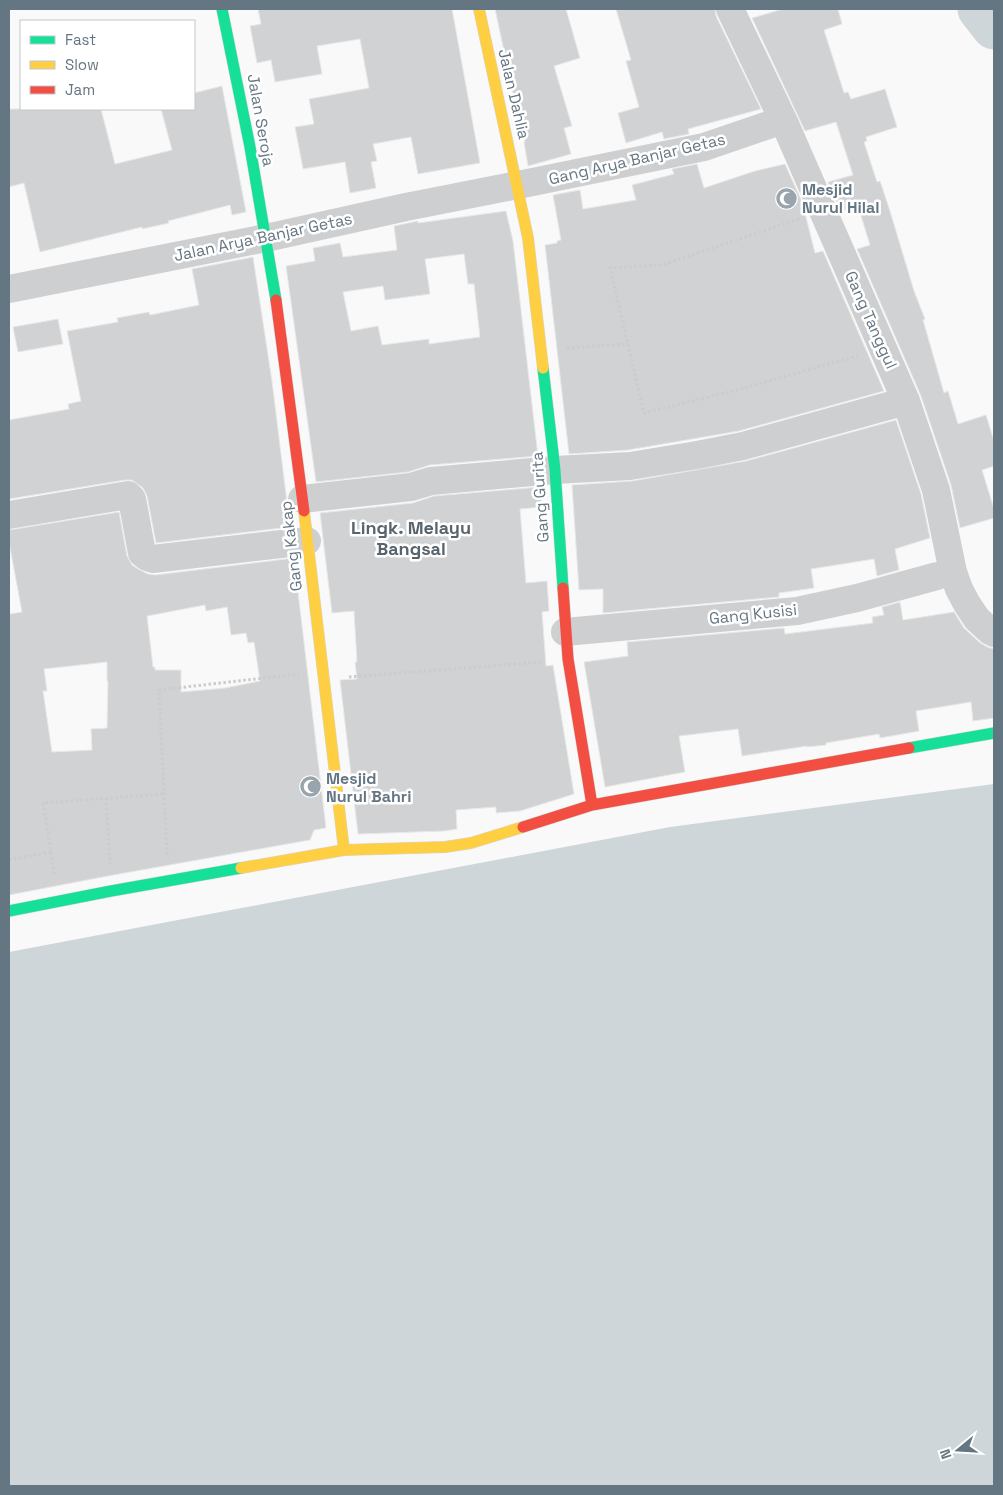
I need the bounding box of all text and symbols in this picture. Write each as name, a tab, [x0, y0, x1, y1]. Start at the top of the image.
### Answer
legend	[20, 20, 195, 110]
text: Fast	[65, 30, 96, 49]
street label: Jalan Dahlia	[493, 47, 535, 141]
text: Slow	[65, 55, 99, 74]
street label: Jalan Seroja	[243, 72, 279, 168]
text: Jam	[65, 80, 95, 99]
street label: Gang Arya Banjar Getas	[547, 128, 727, 190]
place label: Mesjid Nurul Hilal	[802, 179, 880, 218]
mosque icon: Mesjid Nurul Hilal	[774, 186, 798, 210]
street label: Jalan Arya Banjar Getas	[172, 208, 354, 266]
street label: Gang Tanggul	[840, 268, 902, 372]
street label: Gang Gurita	[526, 451, 554, 543]
street label: Gang Kakap	[275, 500, 307, 592]
district label: Lingk. Melayu Bangsal	[351, 516, 471, 560]
street label: Gang Kusisi	[708, 599, 798, 629]
place label: Mesjid Nurul Bahri	[326, 768, 411, 807]
mosque icon: Mesjid Nurul Bahri	[298, 775, 322, 799]
north arrow	[933, 1425, 983, 1475]
text: N	[936, 1447, 956, 1461]

